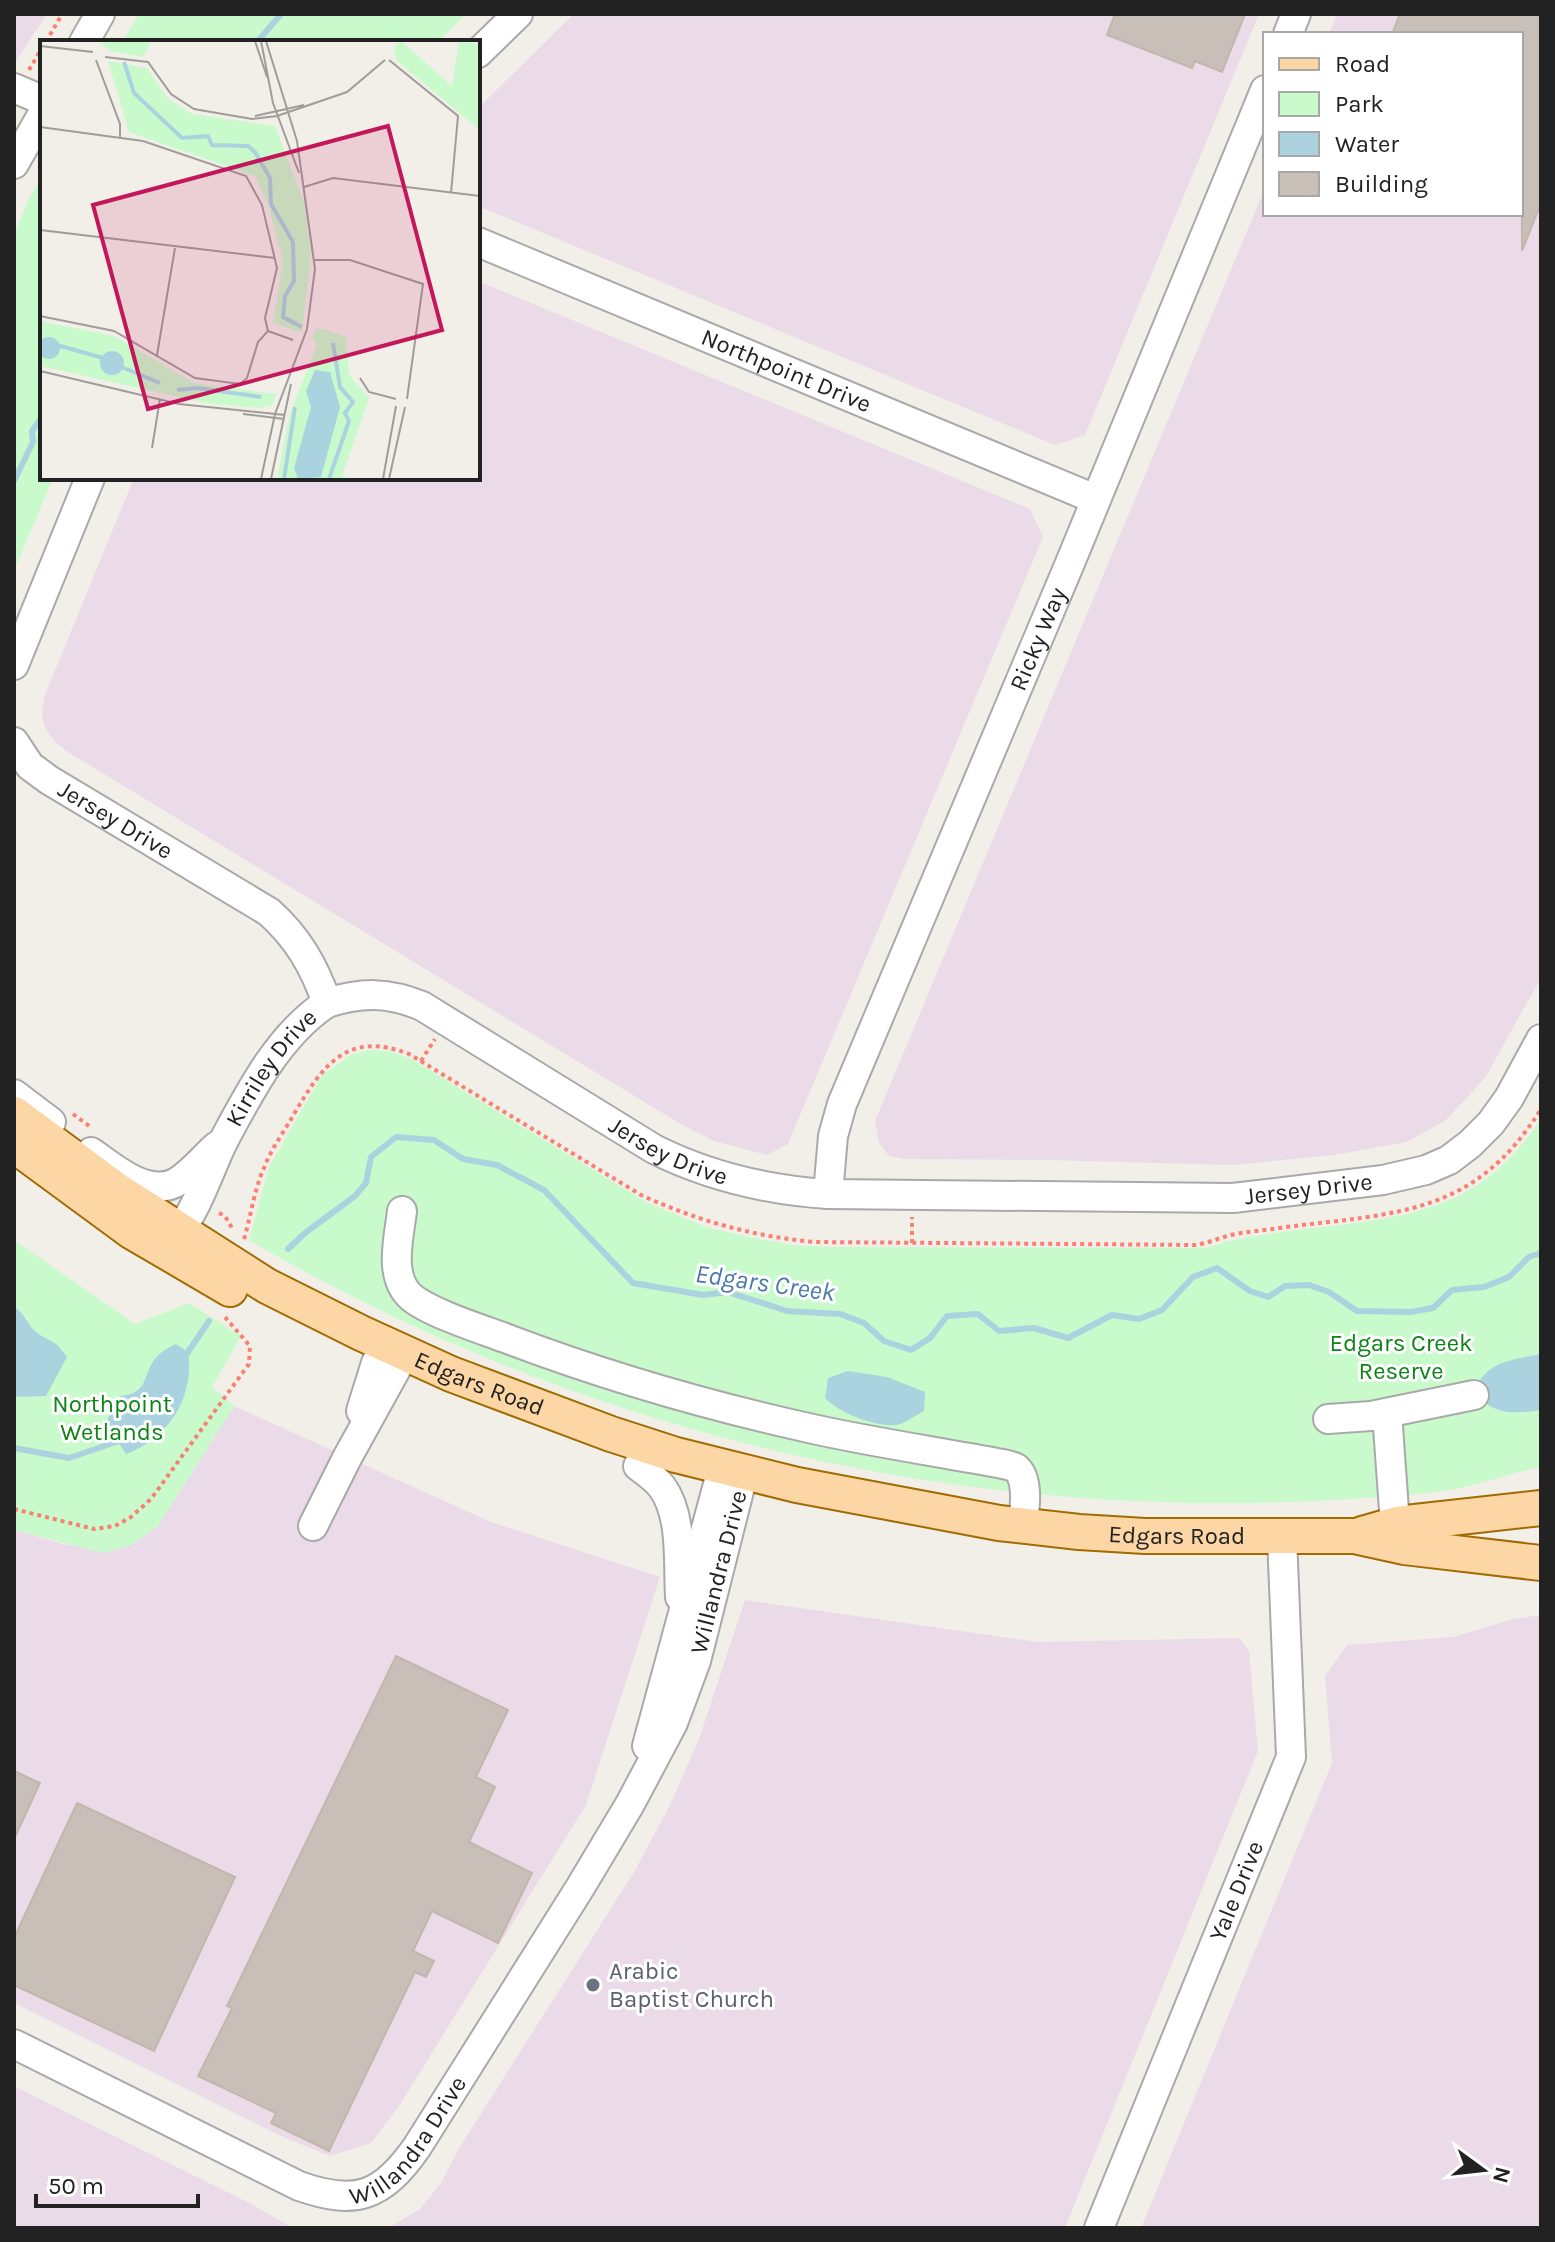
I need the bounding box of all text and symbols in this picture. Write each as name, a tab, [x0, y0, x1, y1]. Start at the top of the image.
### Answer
legend	[1263, 32, 1523, 216]
inset map	[40, 40, 480, 480]
text: Road	[1335, 50, 1390, 78]
text: Park	[1335, 90, 1384, 118]
text: Water	[1335, 130, 1399, 158]
text: Building	[1335, 170, 1428, 198]
street label: Northpoint Drive	[697, 323, 875, 418]
street label: Ricky Way	[1004, 583, 1072, 695]
street label: Jersey Drive	[53, 775, 178, 865]
street label: Kirriley Drive	[220, 1003, 322, 1131]
street label: Jersey Drive	[604, 1111, 731, 1191]
street label: Jersey Drive	[1243, 1167, 1374, 1211]
water label: Edgars Creek	[693, 1258, 838, 1308]
park label: Edgars Creek Reserve	[1329, 1329, 1473, 1385]
street label: Edgars Road	[410, 1345, 548, 1422]
park label: Northpoint Wetlands	[52, 1390, 172, 1446]
street label: Willandra Drive	[684, 1487, 753, 1657]
street label: Edgars Road	[1108, 1520, 1245, 1550]
street label: Yale Drive	[1203, 1837, 1269, 1945]
place label: Arabic Baptist Church	[609, 1957, 774, 2013]
marker: Arabic Baptist Church	[584, 1976, 602, 1994]
street label: Willandra Drive	[347, 2071, 472, 2210]
north arrow	[1443, 2130, 1523, 2210]
scale bar	[36, 2158, 198, 2208]
text: N	[1487, 2164, 1516, 2186]
text: 50 m	[48, 2172, 104, 2200]

